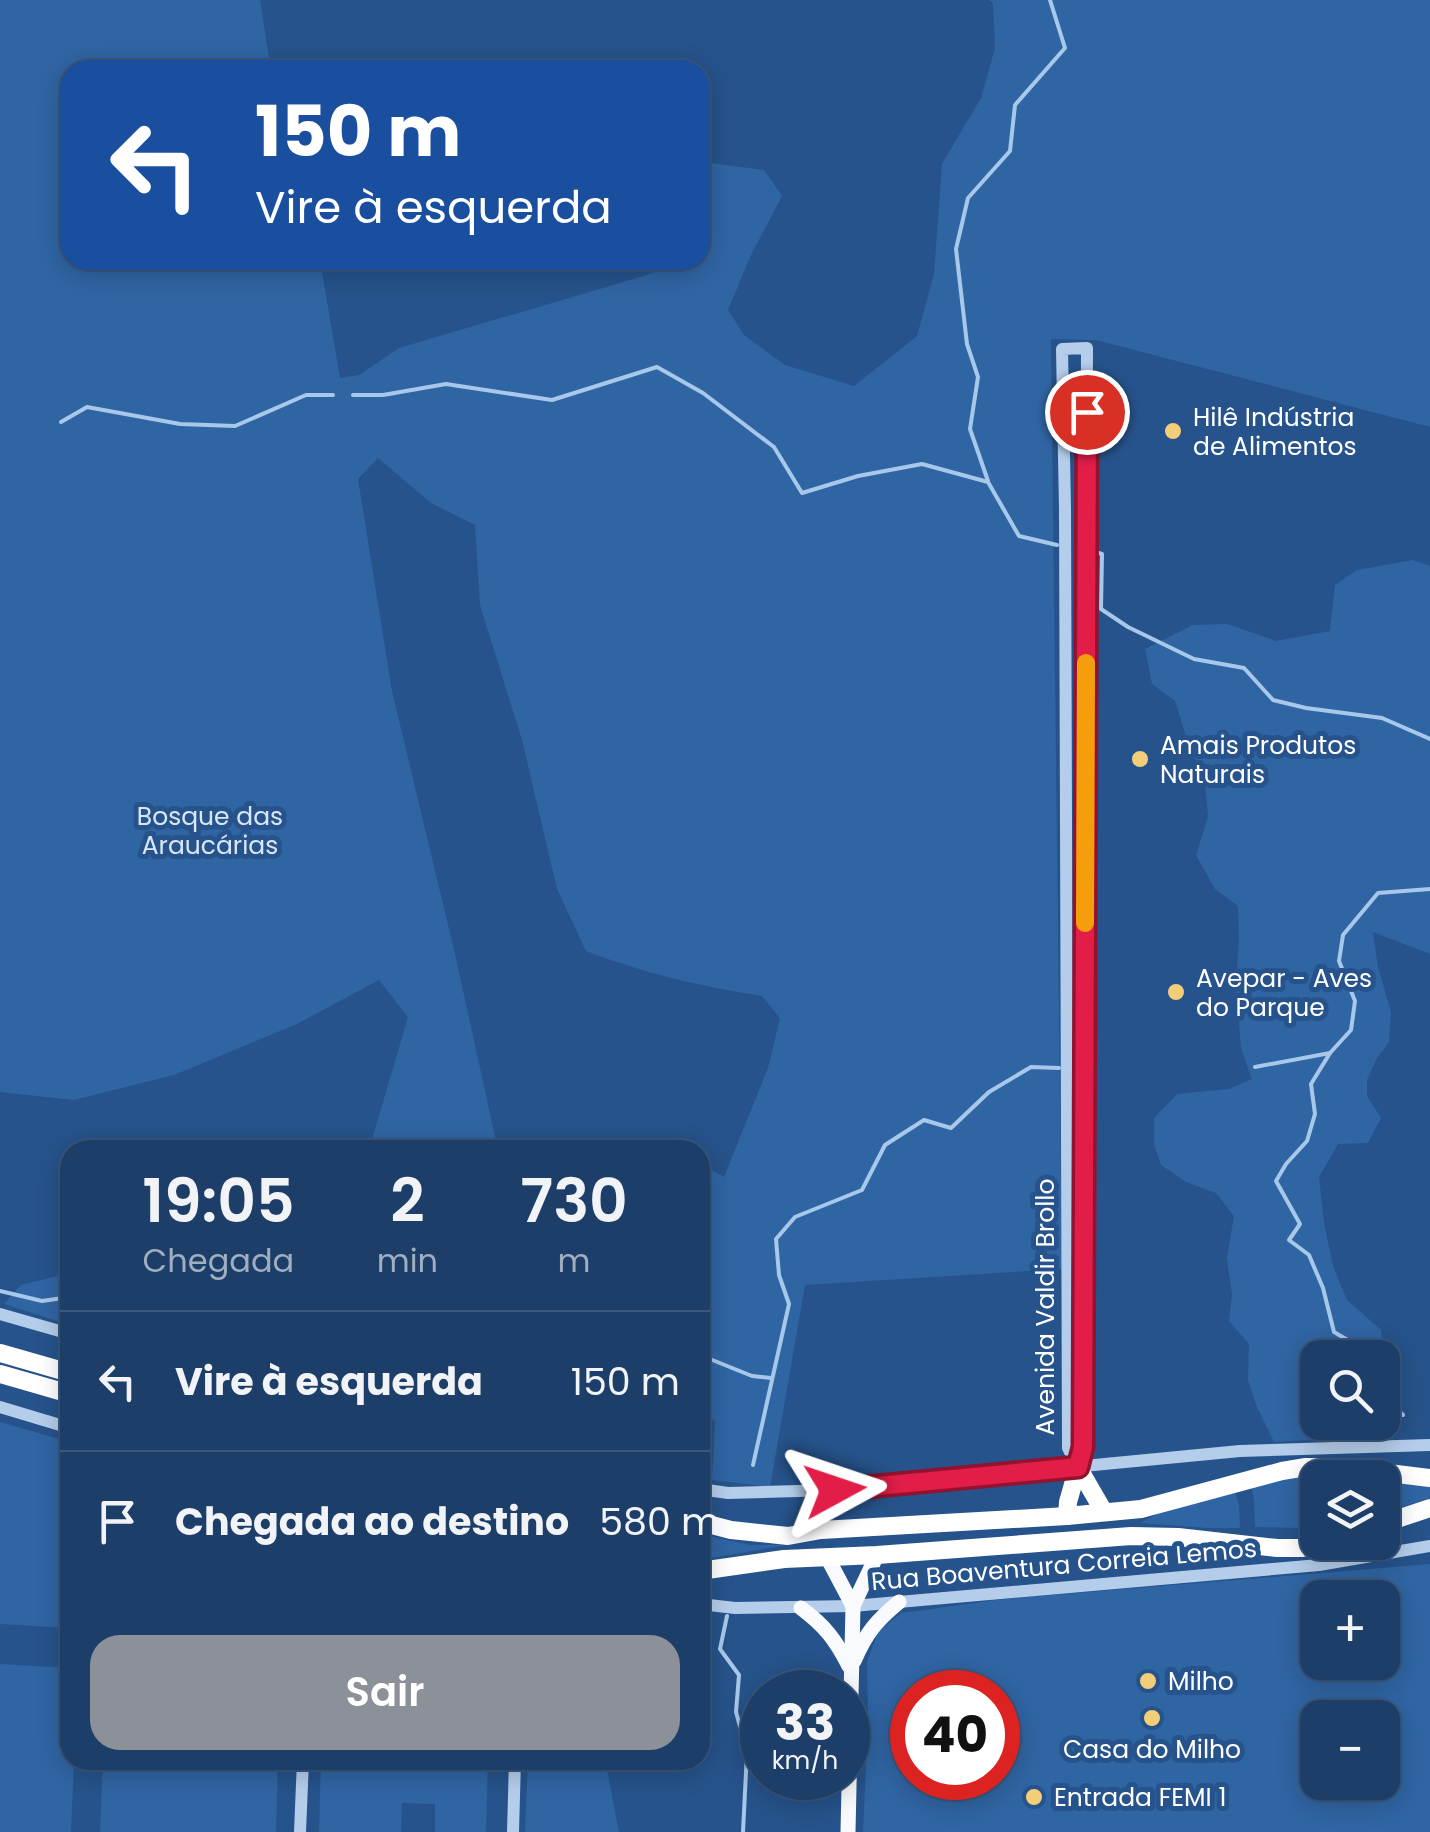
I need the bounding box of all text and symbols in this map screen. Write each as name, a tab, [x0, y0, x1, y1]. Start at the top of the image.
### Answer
text: 150 m	[255, 82, 461, 181]
icon: left	[90, 100, 220, 230]
text: Vire à esquerda	[255, 176, 612, 239]
pin	[1045, 370, 1130, 455]
icon: arrive	[1060, 385, 1115, 440]
place label: Hilê Indústria de Alimentos	[1193, 400, 1357, 464]
marker: Hilê Indústria de Alimentos	[1162, 420, 1184, 442]
place label: Amais Produtos Naturais	[1160, 728, 1356, 792]
marker: Amais Produtos Naturais	[1129, 748, 1151, 770]
park label: Bosque das Araucárias	[137, 799, 283, 863]
place label: Avepar - Aves do Parque	[1196, 961, 1372, 1025]
marker: Avepar - Aves do Parque	[1165, 981, 1187, 1003]
text: 19:05	[142, 1159, 295, 1243]
text: 2	[390, 1159, 425, 1243]
text: 730	[520, 1159, 628, 1243]
street label: Avenida Valdir Brollo	[1028, 1179, 1063, 1435]
text: Chegada	[143, 1238, 294, 1283]
text: min	[377, 1238, 438, 1283]
text: m	[558, 1238, 591, 1283]
map controls	[1300, 1340, 1400, 1800]
button: search	[1300, 1340, 1400, 1440]
icon: left	[90, 1354, 145, 1409]
text: Vire à esquerda	[175, 1355, 483, 1408]
text: 150 m	[571, 1355, 680, 1408]
position arrow	[783, 1438, 887, 1542]
button: layers	[1300, 1460, 1400, 1560]
icon: arrive	[90, 1494, 145, 1549]
text: Chegada ao destino	[175, 1495, 569, 1548]
text: 580 m	[599, 1495, 720, 1548]
street label: Rua Boaventura Correia Lemos	[870, 1531, 1258, 1599]
button: +	[1300, 1580, 1400, 1680]
button: Sair	[90, 1635, 680, 1750]
place label: Milho	[1168, 1664, 1234, 1699]
speed limit sign: 40	[890, 1670, 1020, 1800]
marker: Milho	[1137, 1670, 1159, 1692]
text: 33	[775, 1687, 835, 1758]
button: −	[1300, 1700, 1400, 1800]
marker: Casa do Milho	[1141, 1707, 1163, 1729]
place label: Casa do Milho	[1063, 1732, 1241, 1767]
text: km/h	[772, 1743, 838, 1778]
place label: Entrada FEMI 1	[1054, 1780, 1226, 1815]
marker: Entrada FEMI 1	[1023, 1786, 1045, 1808]

